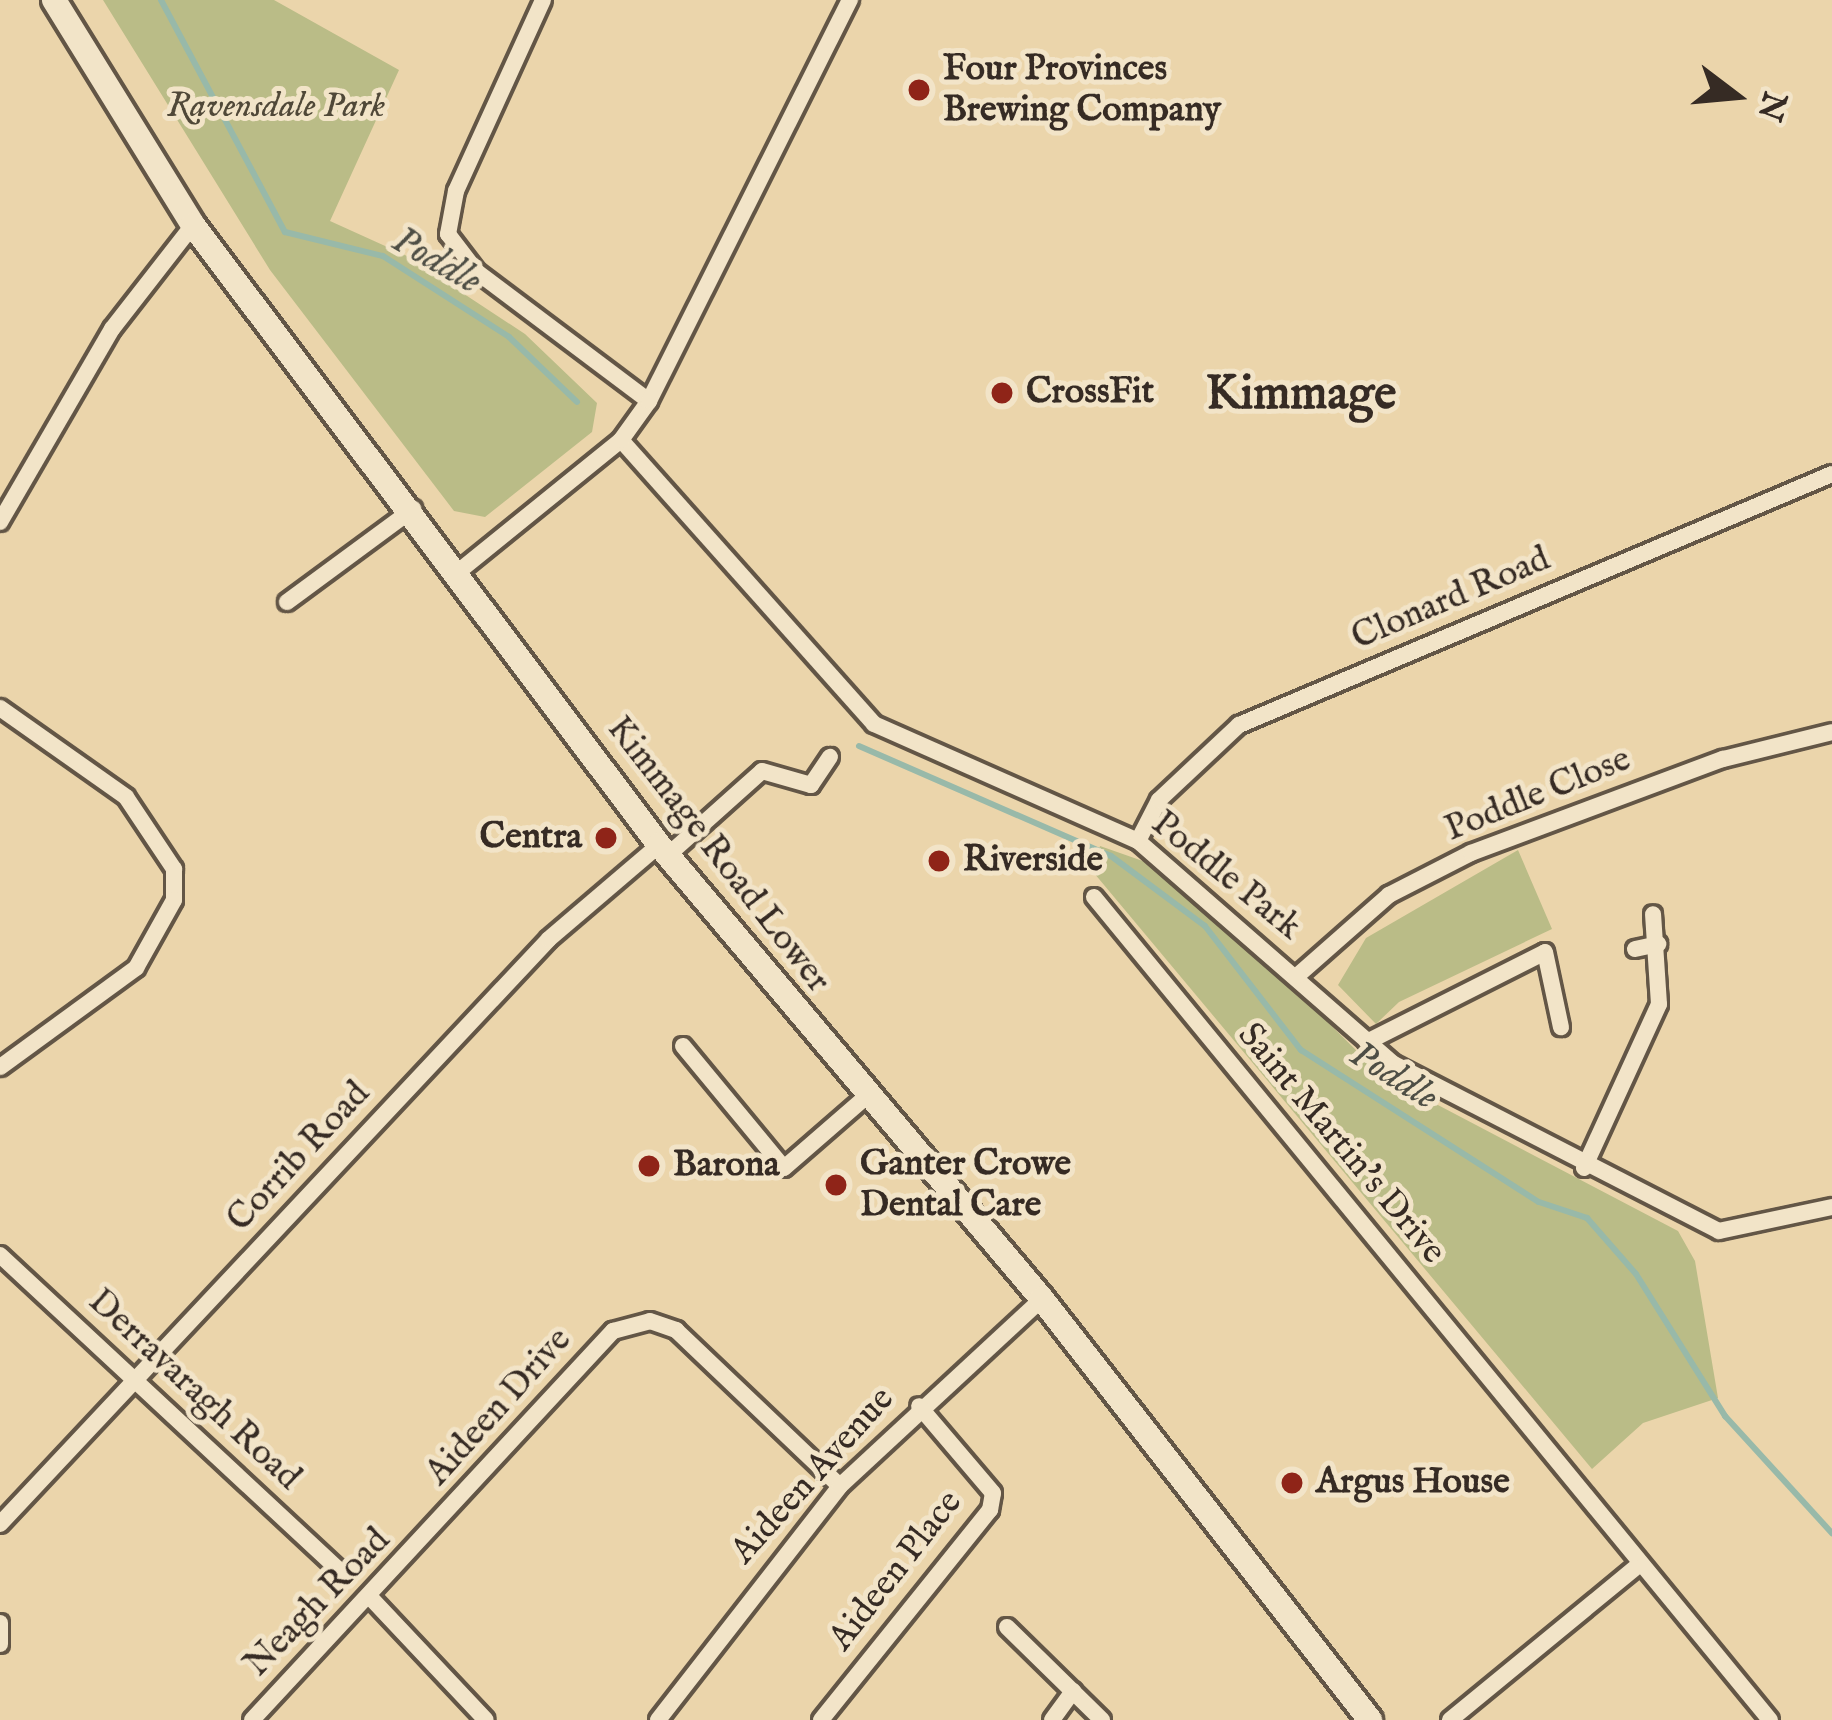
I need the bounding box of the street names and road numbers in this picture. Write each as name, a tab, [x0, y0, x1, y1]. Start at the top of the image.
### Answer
street label: Clonard Road	[1345, 538, 1557, 660]
street label: Kimmage Road Lower	[597, 708, 839, 1002]
street label: Poddle Close	[1439, 738, 1637, 852]
street label: Poddle Park	[1142, 802, 1310, 950]
street label: Saint Martin's Drive	[1228, 1015, 1454, 1273]
street label: Corrib Road	[219, 1073, 379, 1241]
street label: Derravaragh Road	[79, 1280, 309, 1500]
street label: Aideen Drive	[417, 1319, 581, 1495]
street label: Aideen Avenue	[722, 1379, 904, 1573]
street label: Aideen Place	[820, 1482, 972, 1660]
street label: Neagh Road	[236, 1520, 400, 1686]

